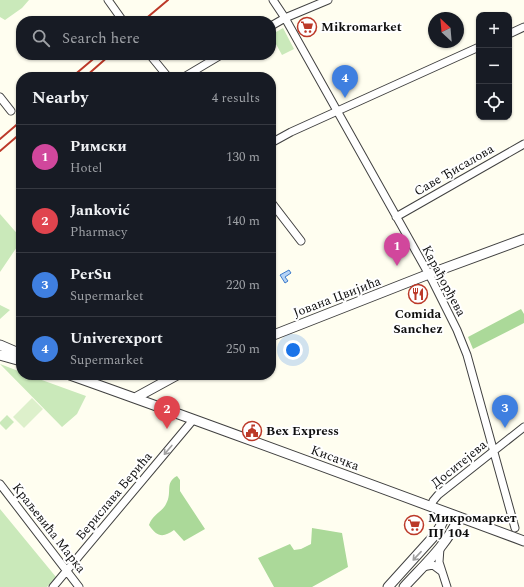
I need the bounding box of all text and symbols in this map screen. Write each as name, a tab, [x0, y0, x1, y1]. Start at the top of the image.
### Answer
north arrow	[428, 12, 464, 48]
map controls	[476, 12, 512, 120]
button: +	[476, 12, 512, 48]
search box	[16, 16, 276, 60]
supermarket icon: Mikromarket	[296, 16, 318, 38]
place label: Mikromarket	[321, 17, 402, 37]
icon: search	[30, 27, 52, 49]
text: Search here	[62, 27, 140, 50]
button: −	[476, 48, 512, 84]
pin: 4	[332, 65, 358, 98]
button: locate	[476, 84, 512, 120]
text: Nearby	[32, 85, 88, 111]
text: 4 results	[212, 88, 260, 108]
text: Римски	[70, 135, 127, 158]
street label: Саве Ђисалова	[410, 139, 498, 201]
text: 1	[41, 147, 49, 167]
text: 130 m	[226, 147, 260, 167]
text: Hotel	[70, 158, 102, 178]
text: Janković	[70, 199, 130, 222]
text: 2	[41, 211, 49, 231]
text: 140 m	[226, 211, 260, 231]
text: Pharmacy	[70, 222, 127, 242]
pin: 1	[384, 233, 410, 266]
street label: Карађорђева	[417, 242, 471, 321]
text: PerSu	[70, 263, 111, 286]
street label: Јована Цвијића	[290, 271, 384, 323]
text: 3	[41, 275, 49, 295]
text: 220 m	[226, 275, 260, 295]
restaurant icon: Comida Sanchez	[407, 283, 429, 305]
text: Supermarket	[70, 286, 144, 306]
place label: Comida Sanchez	[393, 304, 443, 339]
text: Univerexport	[70, 327, 163, 350]
text: 4	[41, 339, 49, 359]
text: 250 m	[226, 339, 260, 359]
your location	[283, 340, 303, 360]
text: Supermarket	[70, 350, 144, 370]
pin: 3	[492, 395, 518, 428]
pin: 2	[154, 396, 180, 429]
public building icon: Bex Express	[241, 420, 263, 442]
place label: Bex Express	[266, 421, 339, 441]
street label: Доситејева	[427, 435, 492, 493]
street label: Кисачка	[308, 440, 363, 476]
one-way arrow	[164, 445, 173, 456]
street label: Берислава Берића	[71, 447, 158, 545]
street label: Краљевића Марка	[7, 479, 91, 578]
place label: Микромаркет ПЈ 104	[428, 508, 517, 543]
supermarket icon: Микромаркет ПЈ 104	[403, 514, 425, 536]
one-way arrow	[412, 551, 422, 561]

